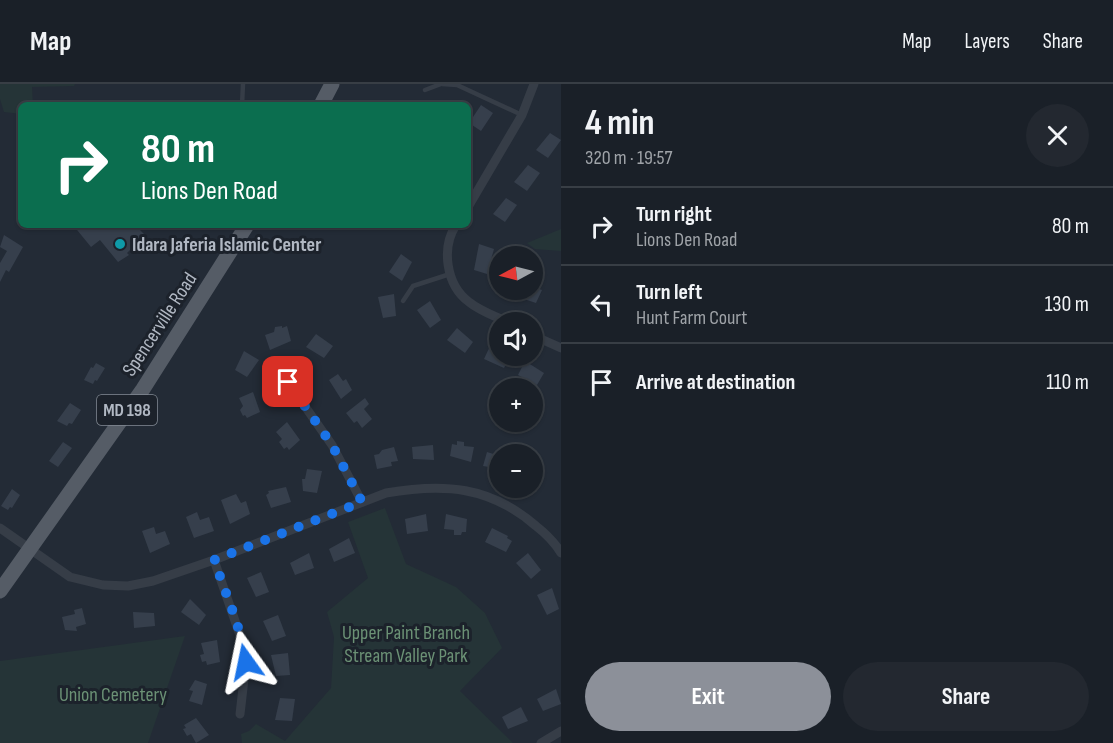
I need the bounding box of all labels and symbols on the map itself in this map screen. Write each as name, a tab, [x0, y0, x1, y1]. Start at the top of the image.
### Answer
place label: Idara Jaferia Islamic Center	[132, 233, 321, 257]
marker: Idara Jaferia Islamic Center	[113, 237, 127, 251]
north arrow	[489, 246, 543, 300]
street label: Spencerville Road	[117, 268, 202, 381]
pin	[262, 356, 313, 407]
road number: MD 198	[97, 395, 157, 425]
park label: Upper Paint Branch Stream Valley Park	[342, 621, 470, 668]
position arrow	[214, 630, 278, 694]
park label: Union Cemetery	[59, 683, 167, 707]

